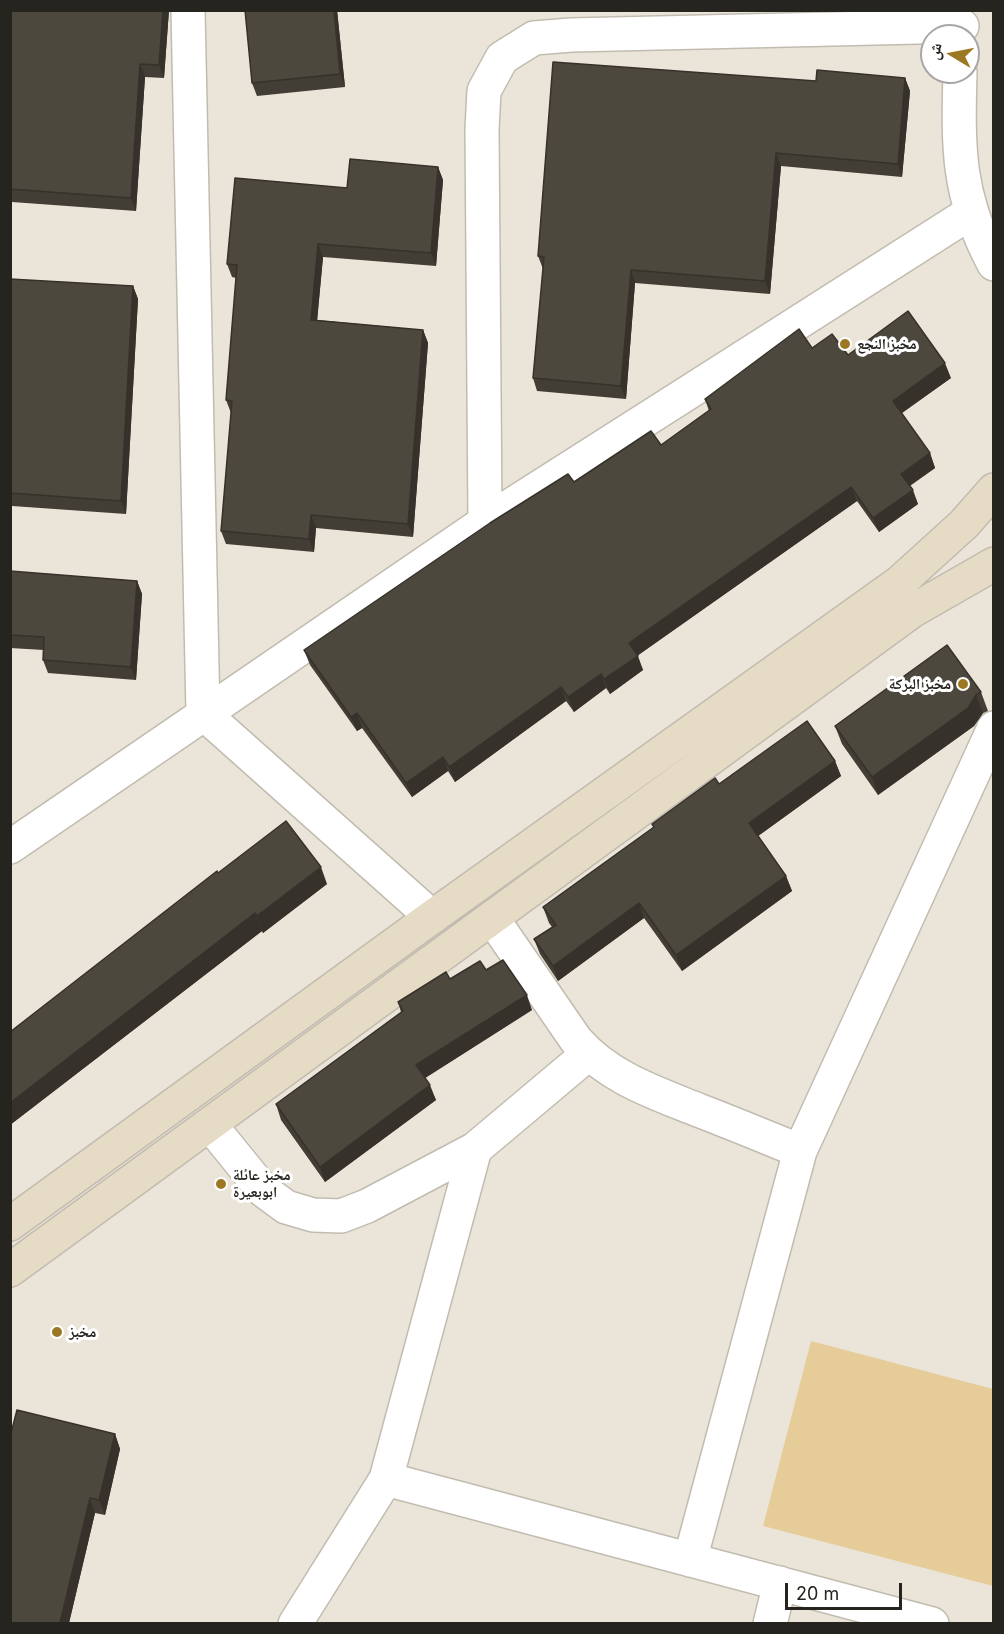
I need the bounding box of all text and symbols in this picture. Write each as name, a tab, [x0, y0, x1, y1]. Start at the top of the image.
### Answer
north arrow	[920, 24, 980, 84]
text: ش	[923, 41, 946, 61]
place label: مخبز النجع	[857, 335, 917, 353]
marker: مخبز النجع	[838, 337, 852, 351]
place label: مخبز البركة	[889, 675, 951, 693]
marker: مخبز البركة	[956, 677, 970, 691]
place label: مخبز عائلة ابوبعيرة	[233, 1166, 291, 1201]
marker: مخبز عائلة ابوبعيرة	[214, 1177, 228, 1191]
place label: مخبز	[69, 1323, 96, 1341]
marker: مخبز	[50, 1325, 64, 1339]
scale bar	[788, 1571, 905, 1609]
text: 20 m	[796, 1583, 839, 1604]

